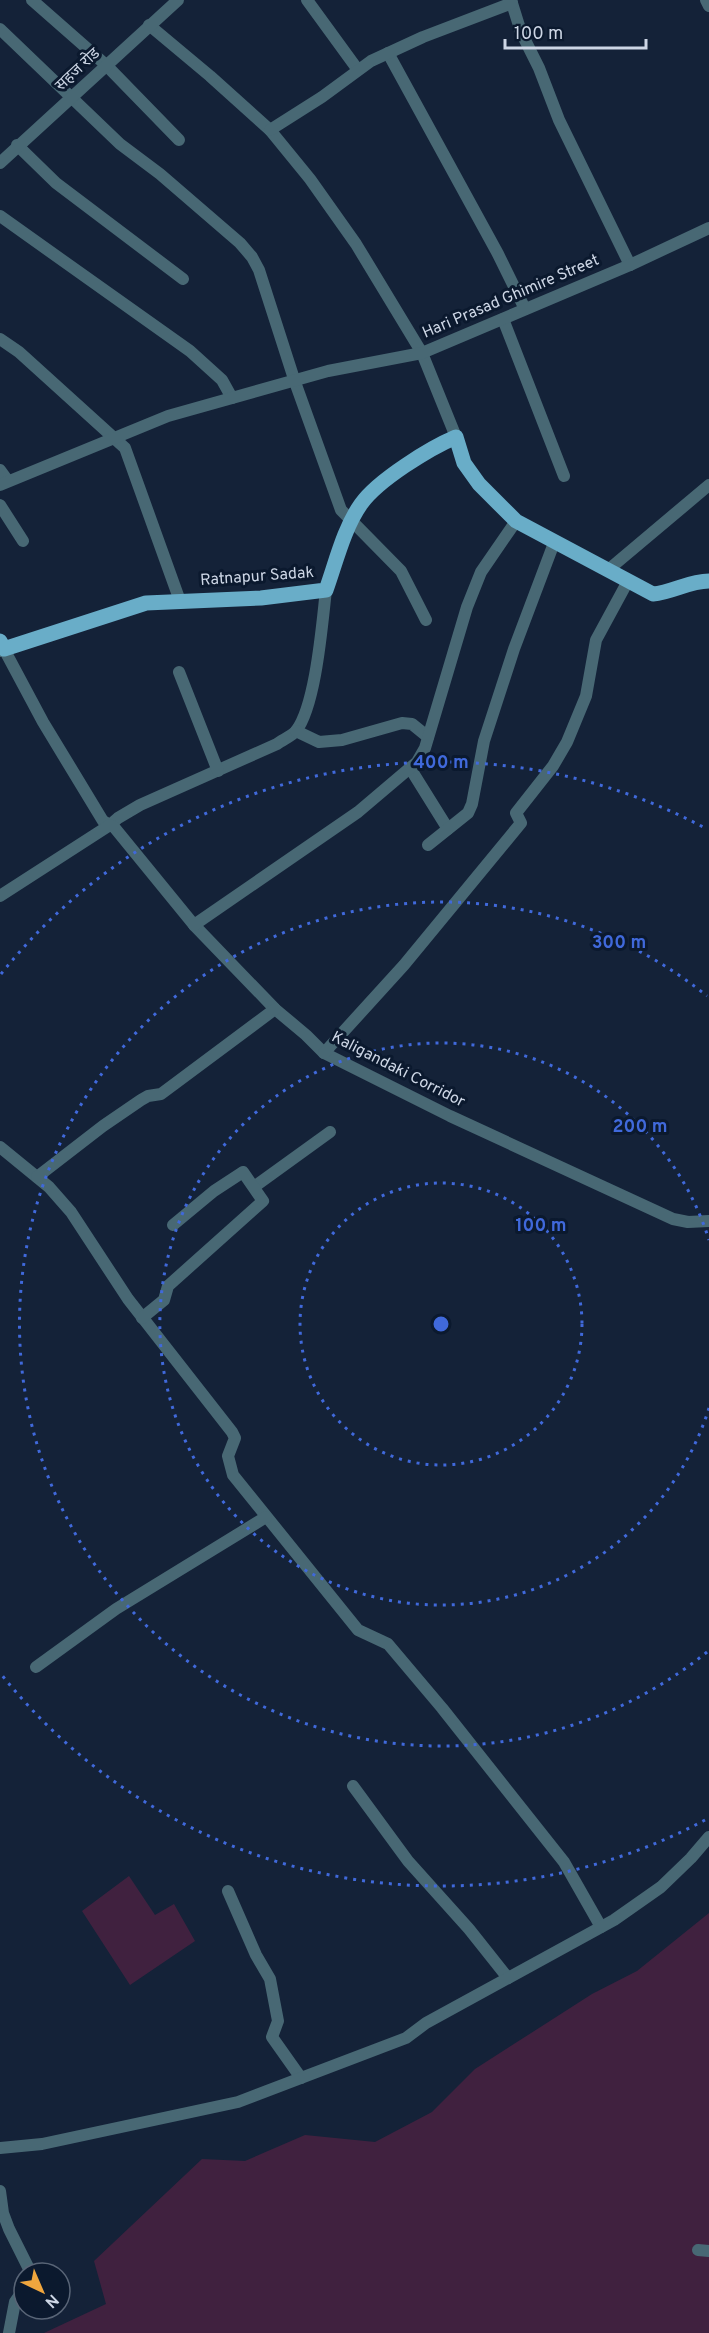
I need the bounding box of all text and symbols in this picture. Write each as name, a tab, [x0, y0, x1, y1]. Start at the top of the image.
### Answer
scale bar	[505, 12, 646, 50]
text: 100 m	[514, 23, 563, 46]
street label: सहज रोड	[51, 44, 105, 96]
street label: Hari Prasad Ghimire Street	[419, 251, 603, 343]
street label: Ratnapur Sadak	[199, 563, 315, 591]
text: 400 m	[413, 752, 469, 775]
text: 300 m	[592, 932, 646, 955]
street label: Kaligandaki Corridor	[328, 1028, 468, 1112]
text: 200 m	[612, 1116, 668, 1139]
text: 100 m	[515, 1215, 567, 1238]
centre of rings	[431, 1314, 451, 1334]
north arrow	[12, 2261, 72, 2321]
text: N	[40, 2289, 62, 2312]

